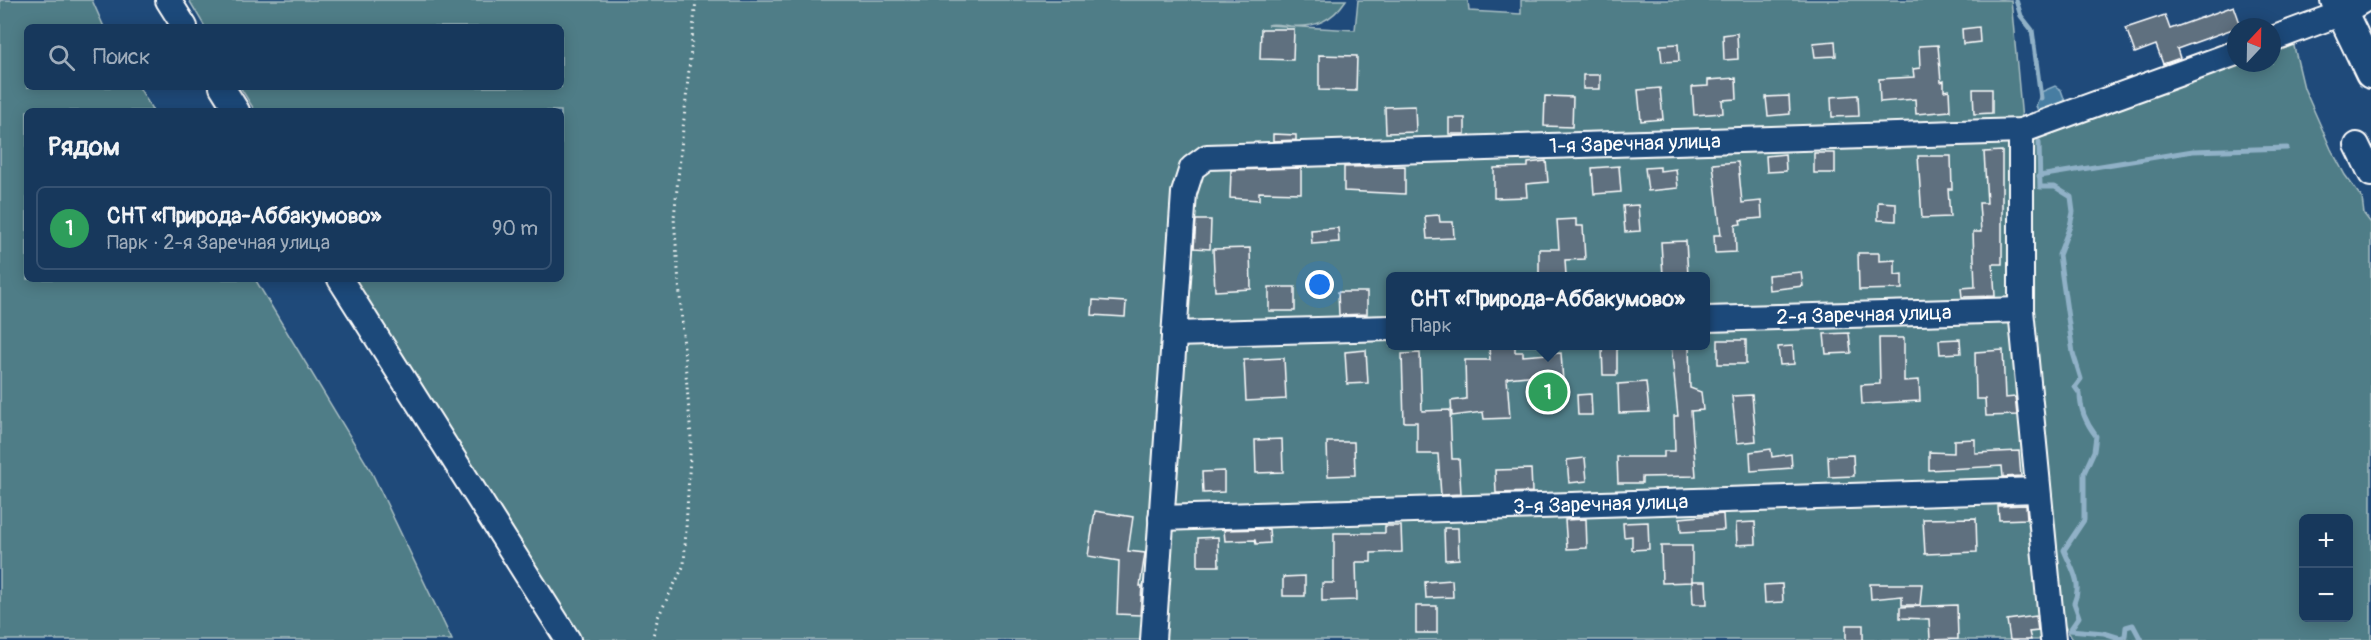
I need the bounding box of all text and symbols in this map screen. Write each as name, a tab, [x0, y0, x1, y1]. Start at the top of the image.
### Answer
north arrow	[2227, 18, 2281, 72]
search box	[24, 24, 564, 90]
icon: search	[45, 41, 78, 74]
text: Поиск	[93, 43, 150, 71]
street label: 1-я Заречная улица	[1549, 127, 1721, 160]
text: Рядом	[48, 131, 120, 163]
text: СНТ «Природа-Аббакумово»	[107, 202, 381, 230]
text: 1	[66, 216, 73, 241]
text: 90 m	[492, 216, 538, 241]
text: Парк · 2-я Заречная улица	[107, 230, 330, 255]
your location	[1305, 270, 1334, 299]
popup	[1386, 272, 1710, 350]
text: СНТ «Природа-Аббакумово»	[1411, 285, 1685, 313]
street label: 2-я Заречная улица	[1776, 298, 1952, 330]
text: Парк	[1411, 313, 1452, 338]
pin: 1	[1528, 370, 1568, 414]
street label: 3-я Заречная улица	[1513, 488, 1689, 520]
map controls	[2299, 514, 2353, 622]
button: +	[2299, 514, 2353, 568]
button: −	[2299, 568, 2353, 622]

